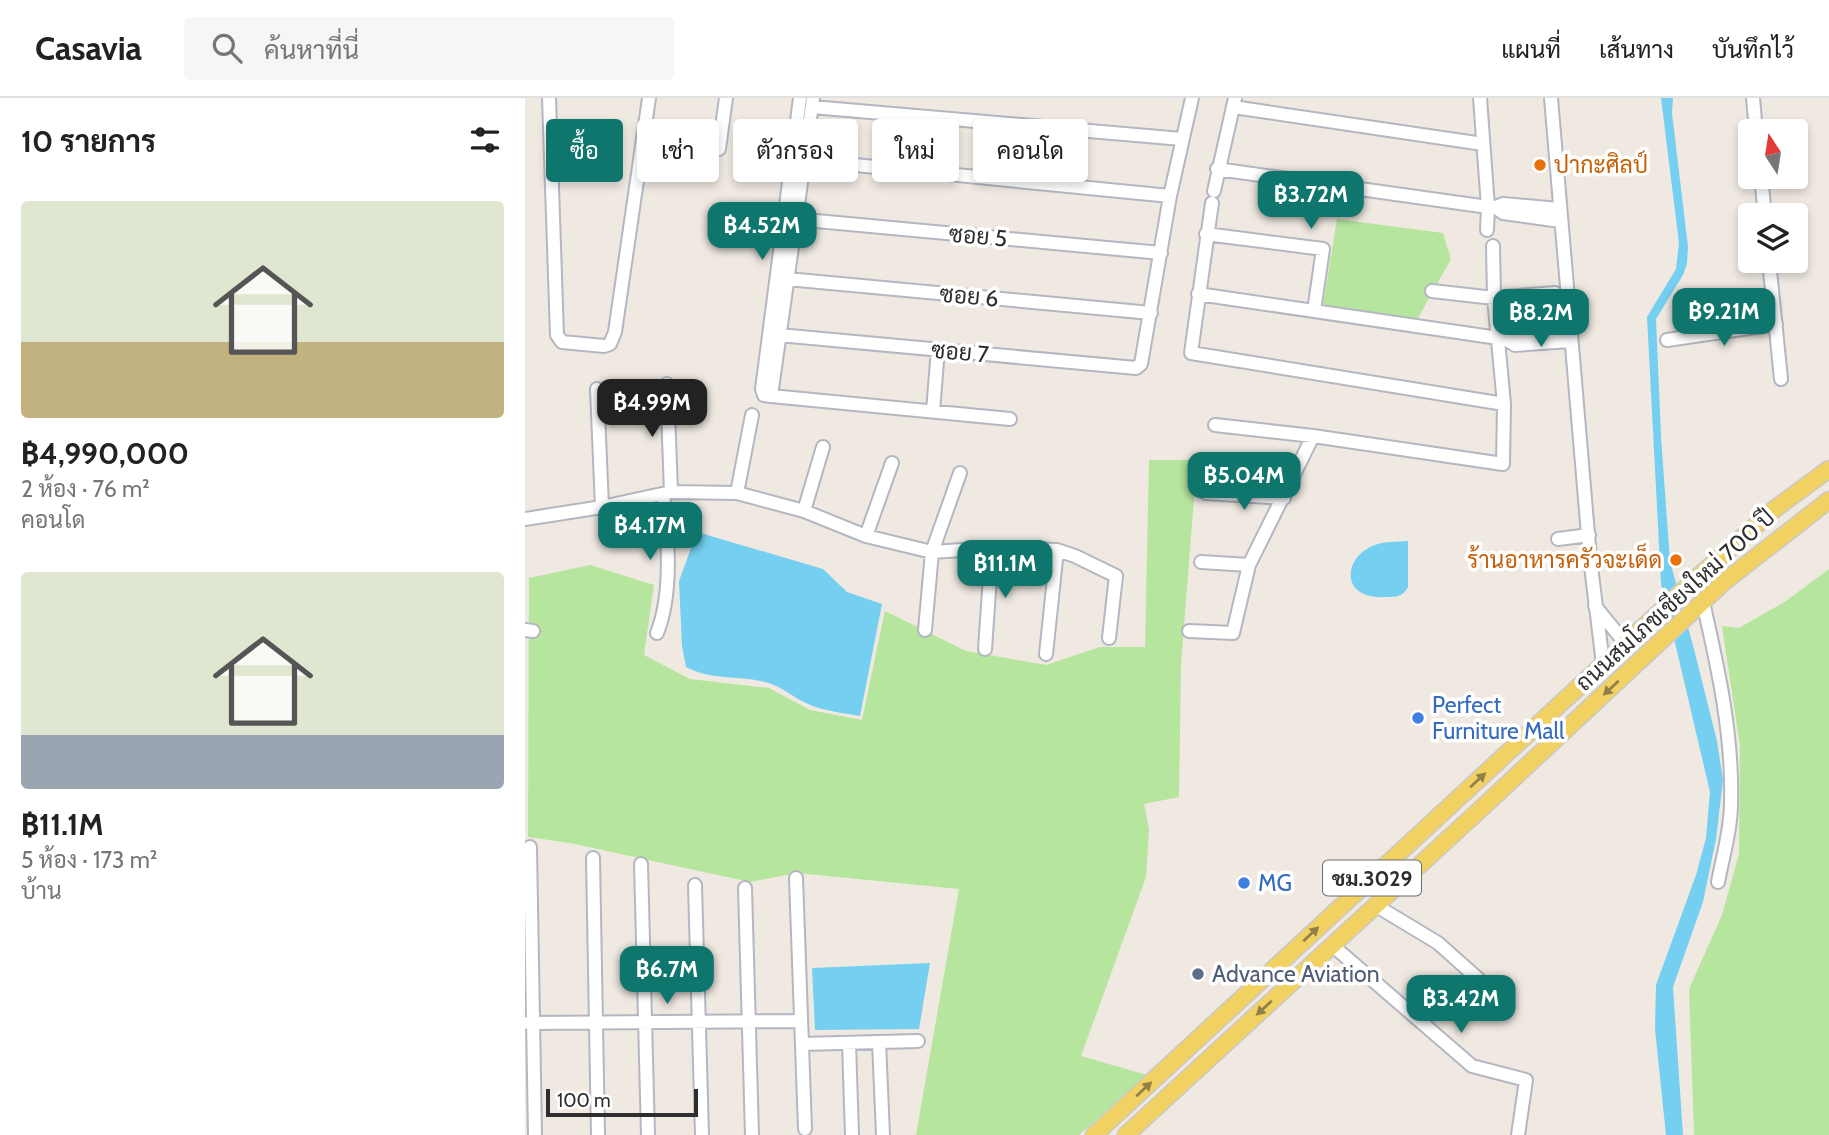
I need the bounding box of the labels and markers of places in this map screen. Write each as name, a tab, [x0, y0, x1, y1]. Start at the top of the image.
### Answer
place label: ปากะศิลป์	[1554, 150, 1648, 179]
marker: ปากะศิลป์	[1532, 157, 1548, 173]
pin: ฿3.72M	[1254, 172, 1368, 231]
pin: ฿4.52M	[705, 202, 819, 262]
pin: ฿9.21M	[1667, 288, 1781, 348]
pin: ฿8.2M	[1492, 289, 1590, 349]
pin: ฿4.99M	[595, 380, 709, 439]
pin: ฿5.04M	[1187, 452, 1301, 512]
pin: ฿4.17M	[593, 503, 707, 562]
pin: ฿11.1M	[948, 540, 1062, 600]
place label: ร้านอาหารครัวจะเด็ด	[1467, 543, 1662, 574]
marker: ร้านอาหารครัวจะเด็ด	[1668, 552, 1684, 568]
place label: Perfect Furniture Mall	[1432, 691, 1565, 745]
marker: Perfect Furniture Mall	[1410, 710, 1426, 726]
place label: MG	[1258, 869, 1292, 897]
marker: MG	[1236, 875, 1252, 891]
pin: ฿6.7M	[618, 946, 716, 1006]
place label: Advance Aviation	[1212, 960, 1379, 988]
marker: Advance Aviation	[1190, 966, 1206, 982]
pin: ฿3.42M	[1404, 976, 1518, 1035]

